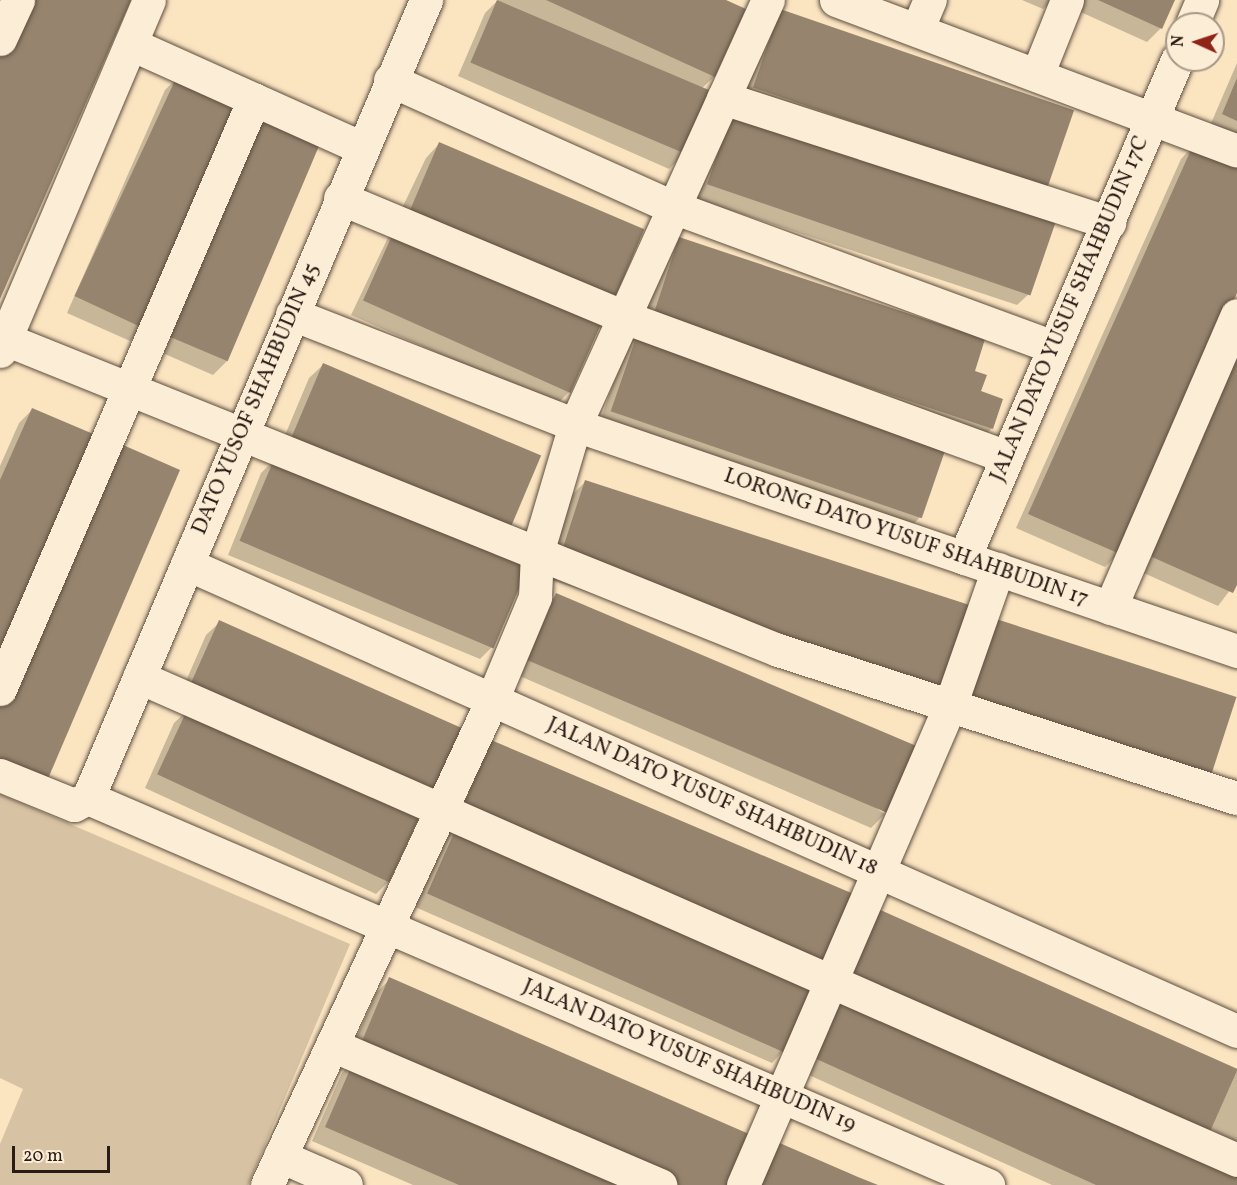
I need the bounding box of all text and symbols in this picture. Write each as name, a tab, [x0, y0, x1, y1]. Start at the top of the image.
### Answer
north arrow	[1165, 12, 1225, 72]
text: N	[1168, 35, 1190, 48]
street label: JALAN DATO YUSUF SHAHBUDIN 17C	[985, 132, 1155, 486]
street label: DATO YUSOF SHAHBUDIN 45	[187, 259, 325, 539]
street label: LORONG DATO YUSUF SHAHBUDIN 17	[720, 463, 1092, 613]
street label: JALAN DATO YUSUF SHAHBUDIN 18	[542, 712, 882, 882]
street label: JALAN DATO YUSUF SHAHBUDIN 19	[518, 973, 860, 1139]
scale bar	[15, 1134, 112, 1172]
text: 20 m	[23, 1144, 63, 1169]

